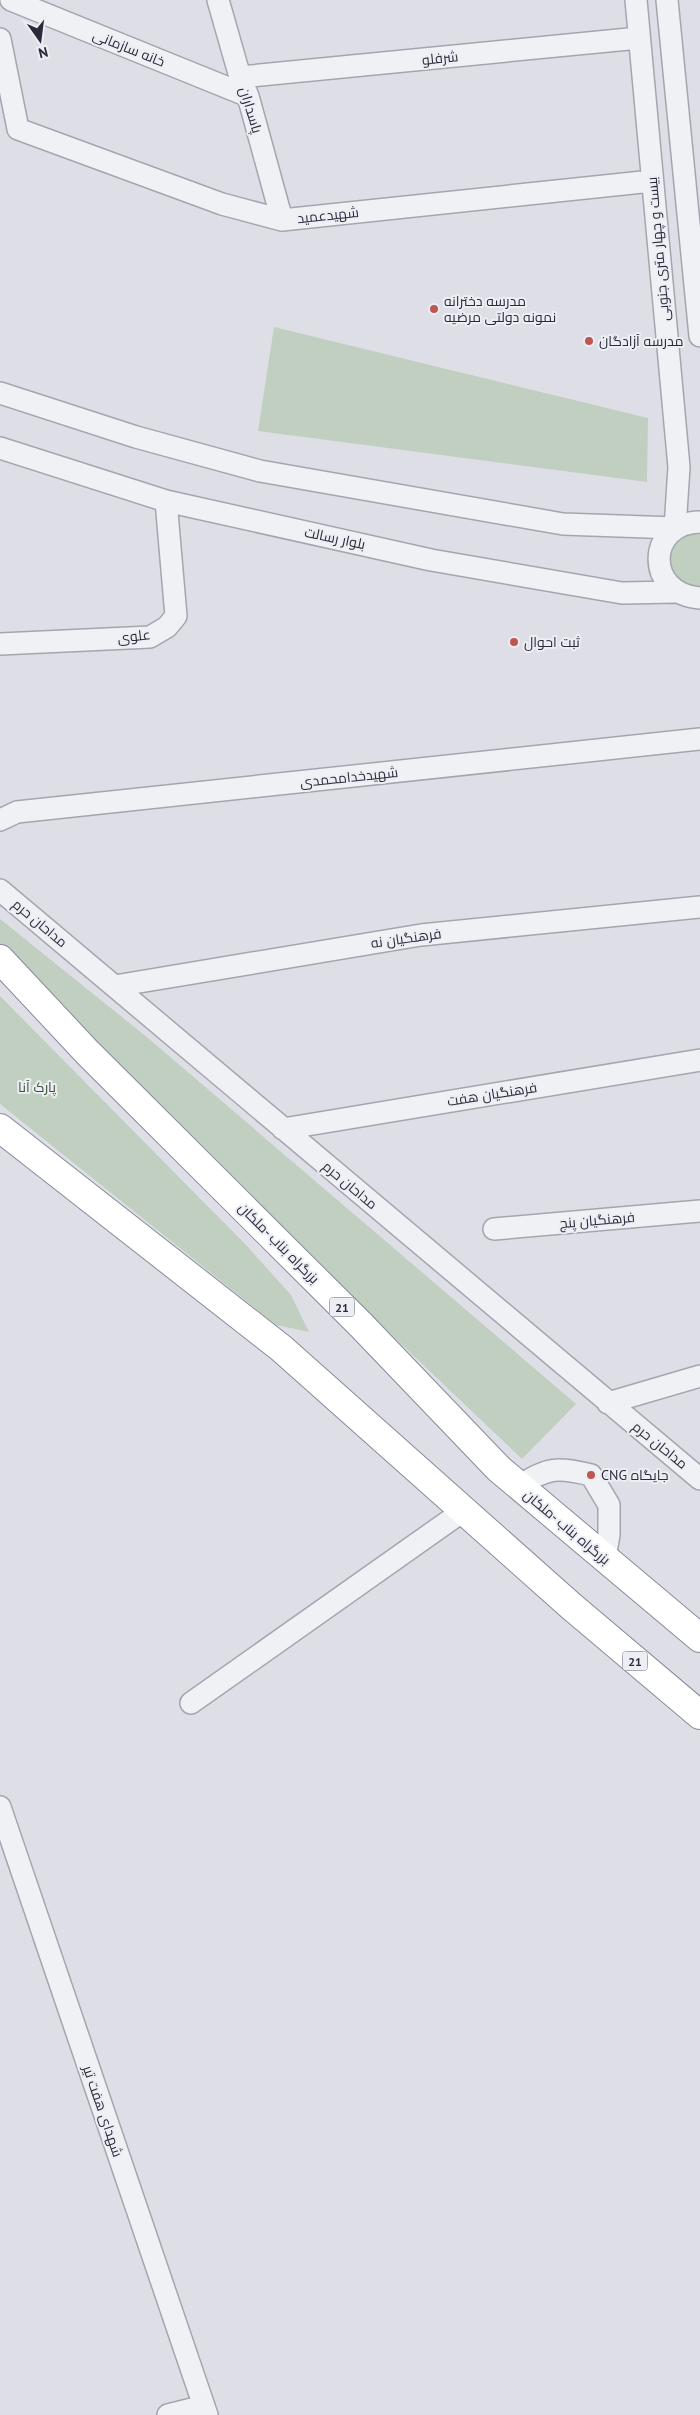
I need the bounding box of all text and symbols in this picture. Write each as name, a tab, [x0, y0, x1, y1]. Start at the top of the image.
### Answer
north arrow	[15, 15, 65, 65]
street label: خانه سازمانی	[90, 25, 168, 71]
text: N	[37, 43, 50, 62]
street label: شرفلو	[421, 47, 459, 69]
street label: پاسداران	[234, 85, 267, 136]
street label: بیست و چهار متری جنوبی	[643, 176, 674, 322]
street label: شهیدعمید	[296, 203, 360, 227]
place label: مدرسه دخترانه نمونه دولتی مرضیه	[444, 292, 556, 326]
marker: مدرسه دخترانه نمونه دولتی مرضیه	[428, 303, 440, 315]
place label: مدرسه آزادگان	[599, 332, 683, 350]
marker: مدرسه آزادگان	[583, 335, 595, 347]
street label: بلوار رسالت	[303, 523, 367, 553]
street label: علوی	[116, 625, 152, 647]
place label: ثبت احوال	[524, 633, 580, 651]
marker: ثبت احوال	[508, 636, 520, 648]
street label: شهیدخدامحمدی	[299, 763, 399, 791]
street label: مداحان حرم	[8, 895, 71, 952]
street label: فرهنگیان نه	[370, 924, 442, 952]
park label: پارک آنا	[18, 1078, 56, 1097]
street label: فرهنگیان هفت	[446, 1078, 538, 1110]
street label: مداحان حرم	[318, 1157, 381, 1214]
street label: بزرگراه بناب -ملکان	[235, 1199, 323, 1287]
street label: فرهنگیان پنج	[558, 1208, 636, 1233]
road number: 21	[330, 1298, 354, 1316]
street label: مداحان حرم	[628, 1417, 691, 1474]
place label: CNG جایگاه	[601, 1466, 669, 1484]
marker: CNG جایگاه	[585, 1469, 597, 1481]
street label: بزرگراه بناب -ملکان	[520, 1486, 614, 1568]
road number: 21	[622, 1652, 648, 1670]
street label: شهدای هفت تیر	[79, 2062, 127, 2159]

